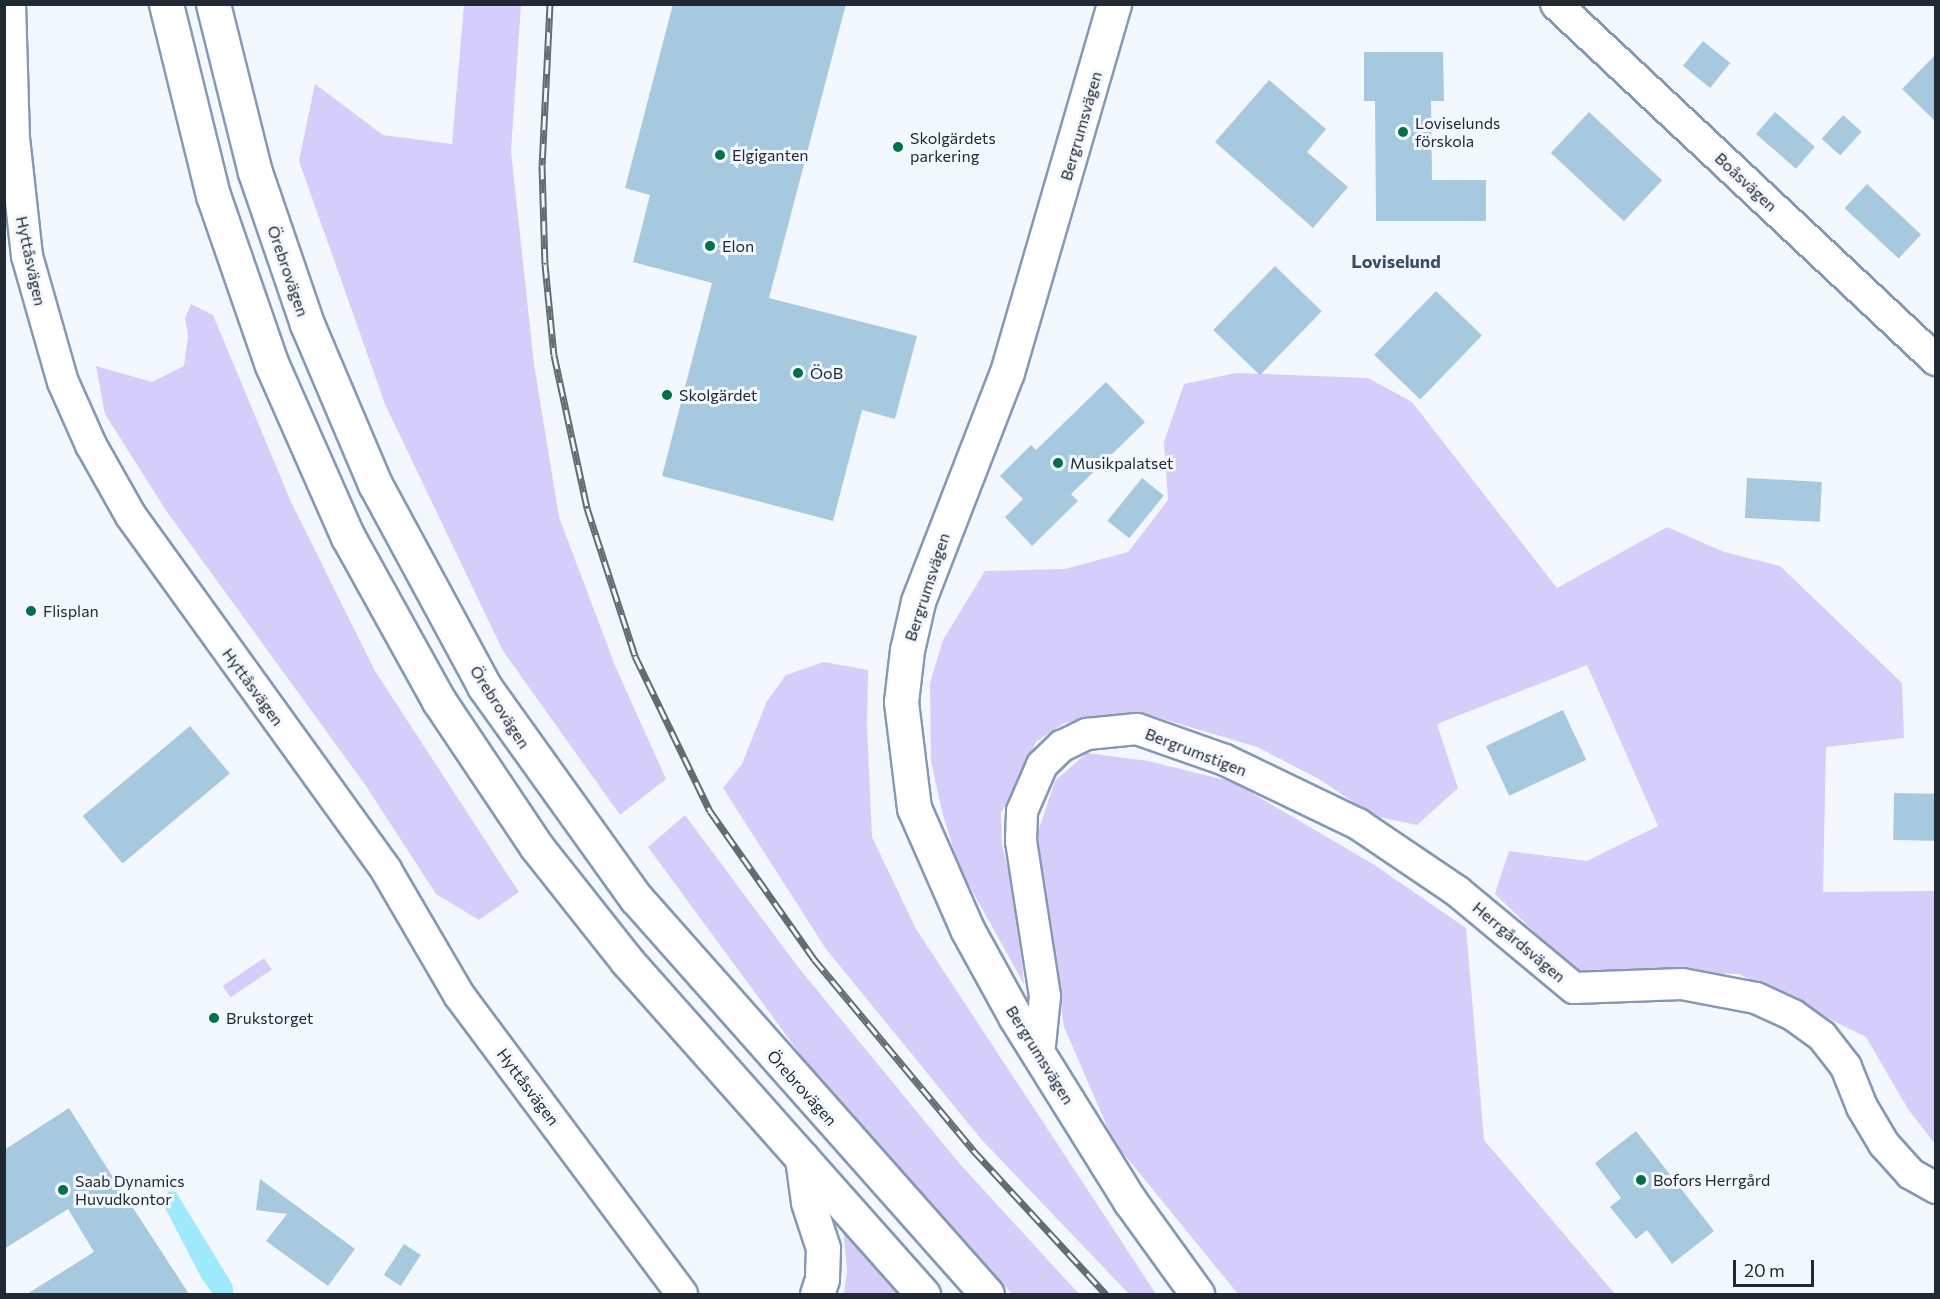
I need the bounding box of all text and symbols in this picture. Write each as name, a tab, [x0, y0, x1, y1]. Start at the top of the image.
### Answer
street label: Bergrumsvägen	[1056, 69, 1106, 183]
place label: Loviselunds förskola	[1415, 113, 1500, 151]
marker: Loviselunds förskola	[1396, 125, 1410, 139]
place label: Skolgärdets parkering	[910, 128, 996, 166]
marker: Skolgärdets parkering	[891, 140, 905, 154]
place label: Elgiganten	[732, 145, 808, 165]
marker: Elgiganten	[713, 148, 727, 162]
street label: Boåsvägen	[1711, 148, 1781, 216]
street label: Hyttåsvägen	[12, 214, 50, 308]
street label: Örebrovägen	[263, 223, 313, 319]
place label: Elon	[722, 236, 754, 256]
marker: Elon	[703, 239, 717, 253]
district label: Loviselund	[1351, 250, 1441, 272]
place label: ÖoB	[810, 363, 843, 383]
marker: ÖoB	[791, 366, 805, 380]
place label: Skolgärdet	[679, 385, 757, 405]
marker: Skolgärdet	[660, 388, 674, 402]
place label: Musikpalatset	[1070, 453, 1173, 473]
marker: Musikpalatset	[1051, 456, 1065, 470]
street label: Bergrumsvägen	[900, 530, 954, 644]
place label: Flisplan	[43, 601, 99, 621]
marker: Flisplan	[24, 604, 38, 618]
street label: Hyttåsvägen	[218, 644, 288, 730]
street label: Örebrovägen	[466, 662, 534, 752]
street label: Bergrumstigen	[1143, 724, 1249, 780]
street label: Herrgårdsvägen	[1469, 898, 1569, 986]
street label: Bergrumsvägen	[1002, 1002, 1078, 1108]
place label: Brukstorget	[226, 1008, 313, 1028]
marker: Brukstorget	[207, 1011, 221, 1025]
street label: Hyttåsvägen	[493, 1045, 563, 1129]
street label: Örebrovägen	[763, 1046, 841, 1130]
place label: Bofors Herrgård	[1653, 1170, 1770, 1190]
place label: Saab Dynamics Huvudkontor	[75, 1171, 185, 1209]
marker: Bofors Herrgård	[1634, 1173, 1648, 1187]
marker: Saab Dynamics Huvudkontor	[56, 1183, 70, 1197]
scale bar	[1736, 1248, 1817, 1286]
text: 20 m	[1744, 1259, 1785, 1281]

